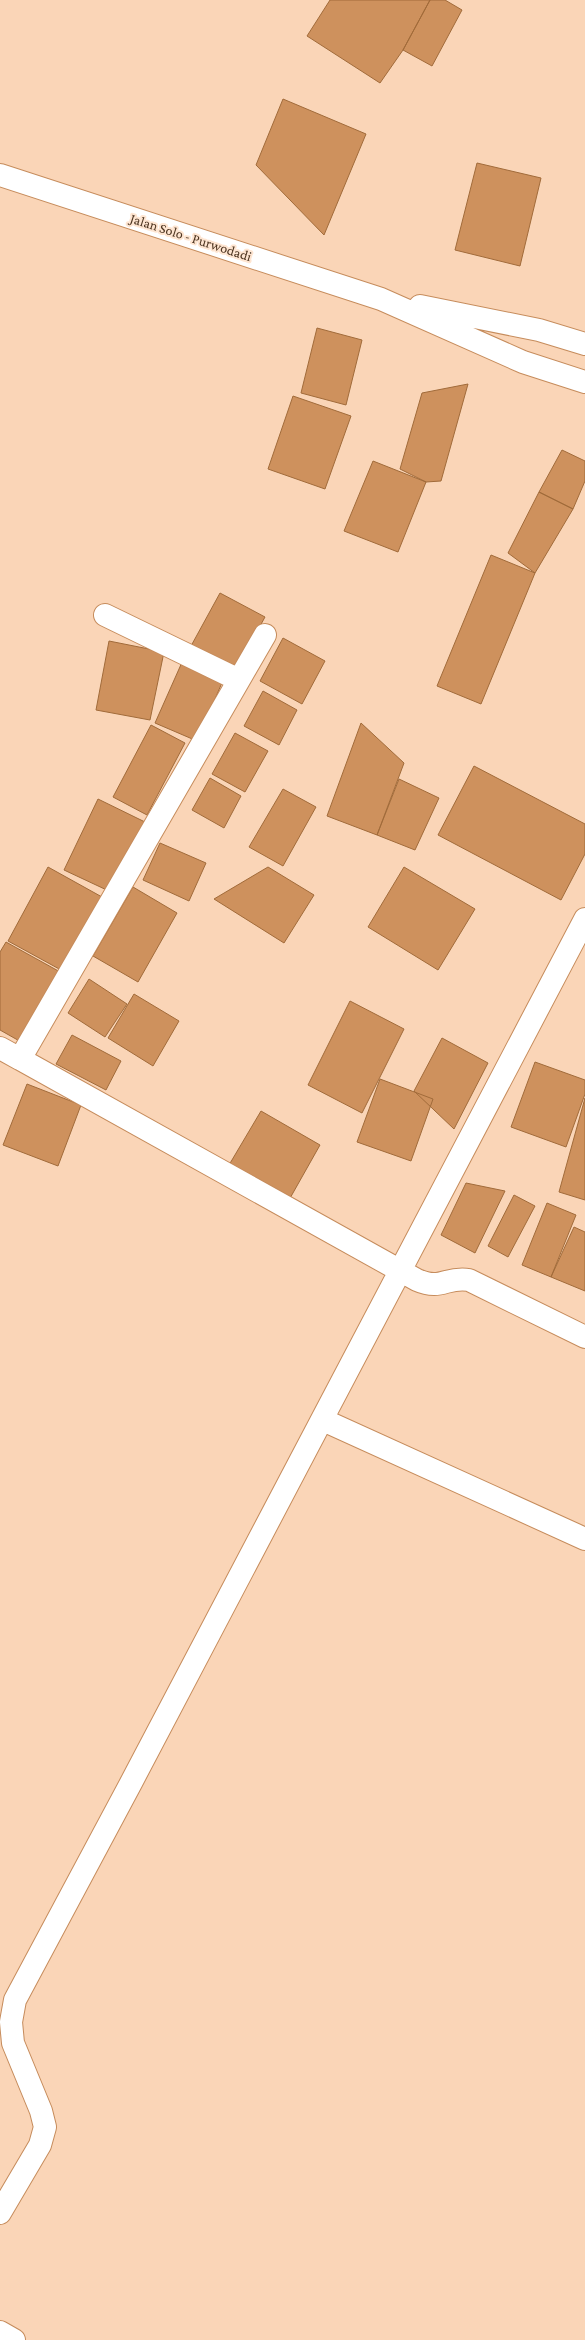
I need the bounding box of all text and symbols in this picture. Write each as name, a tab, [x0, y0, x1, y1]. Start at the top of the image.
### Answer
street label: Jalan Solo - Purwodadi	[126, 209, 254, 264]

